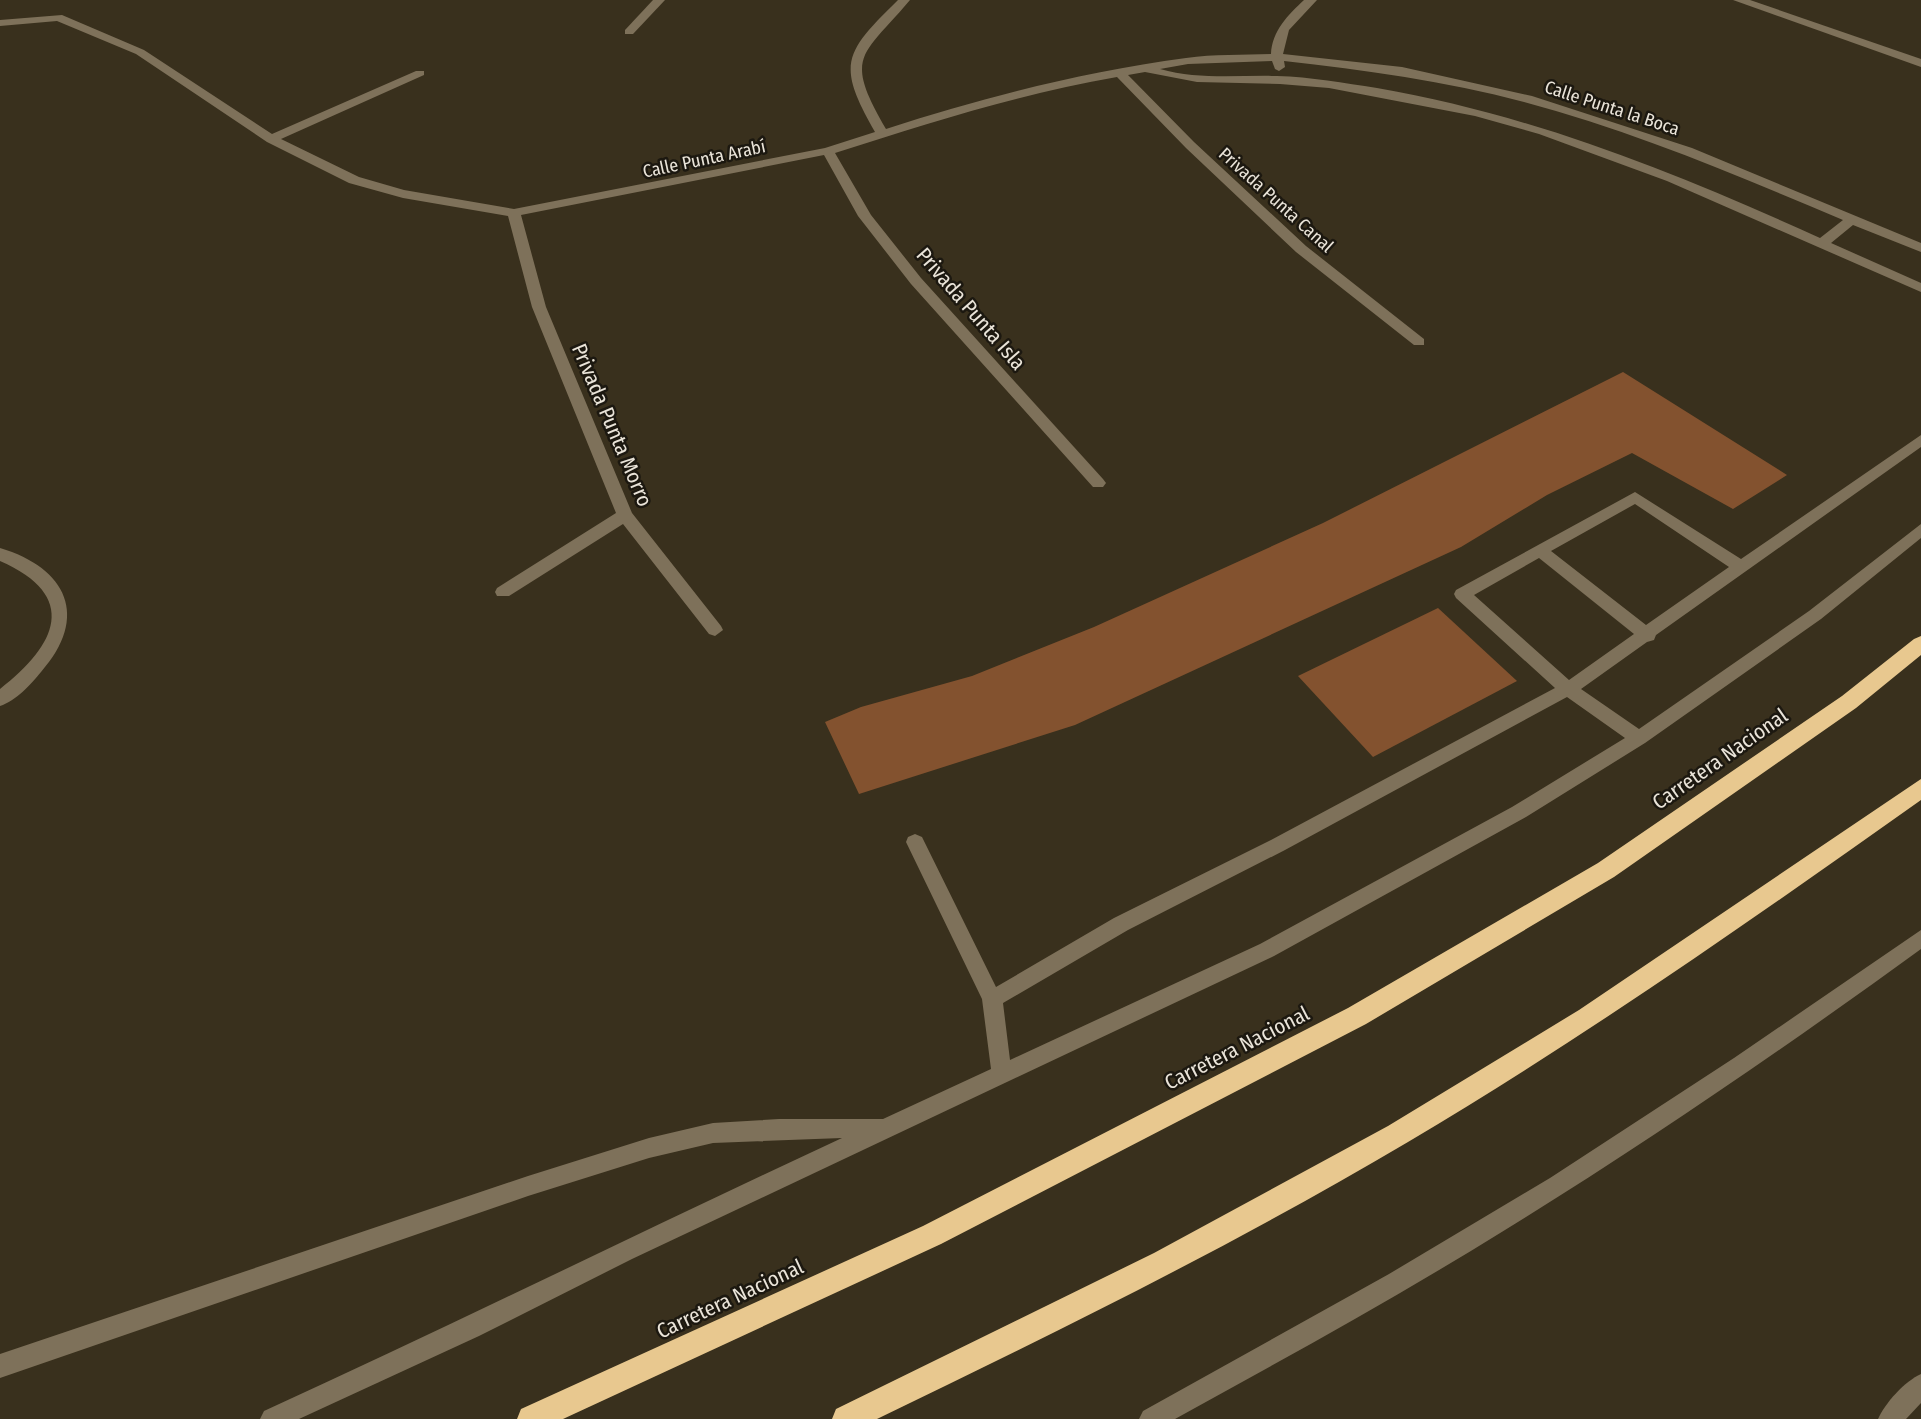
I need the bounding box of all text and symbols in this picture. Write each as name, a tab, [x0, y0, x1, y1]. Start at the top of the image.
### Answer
street label: Calle Punta la Boca	[1542, 76, 1682, 140]
street label: Calle Punta Arabí	[641, 135, 768, 183]
street label: Privada Punta Canal	[1214, 143, 1338, 257]
street label: Privada Punta Isla	[911, 242, 1031, 376]
street label: Privada Punta Morro	[566, 340, 658, 510]
street label: Carretera Nacional	[1647, 702, 1793, 815]
street label: Carretera Nacional	[1160, 1000, 1314, 1096]
street label: Carretera Nacional	[652, 1253, 808, 1344]

